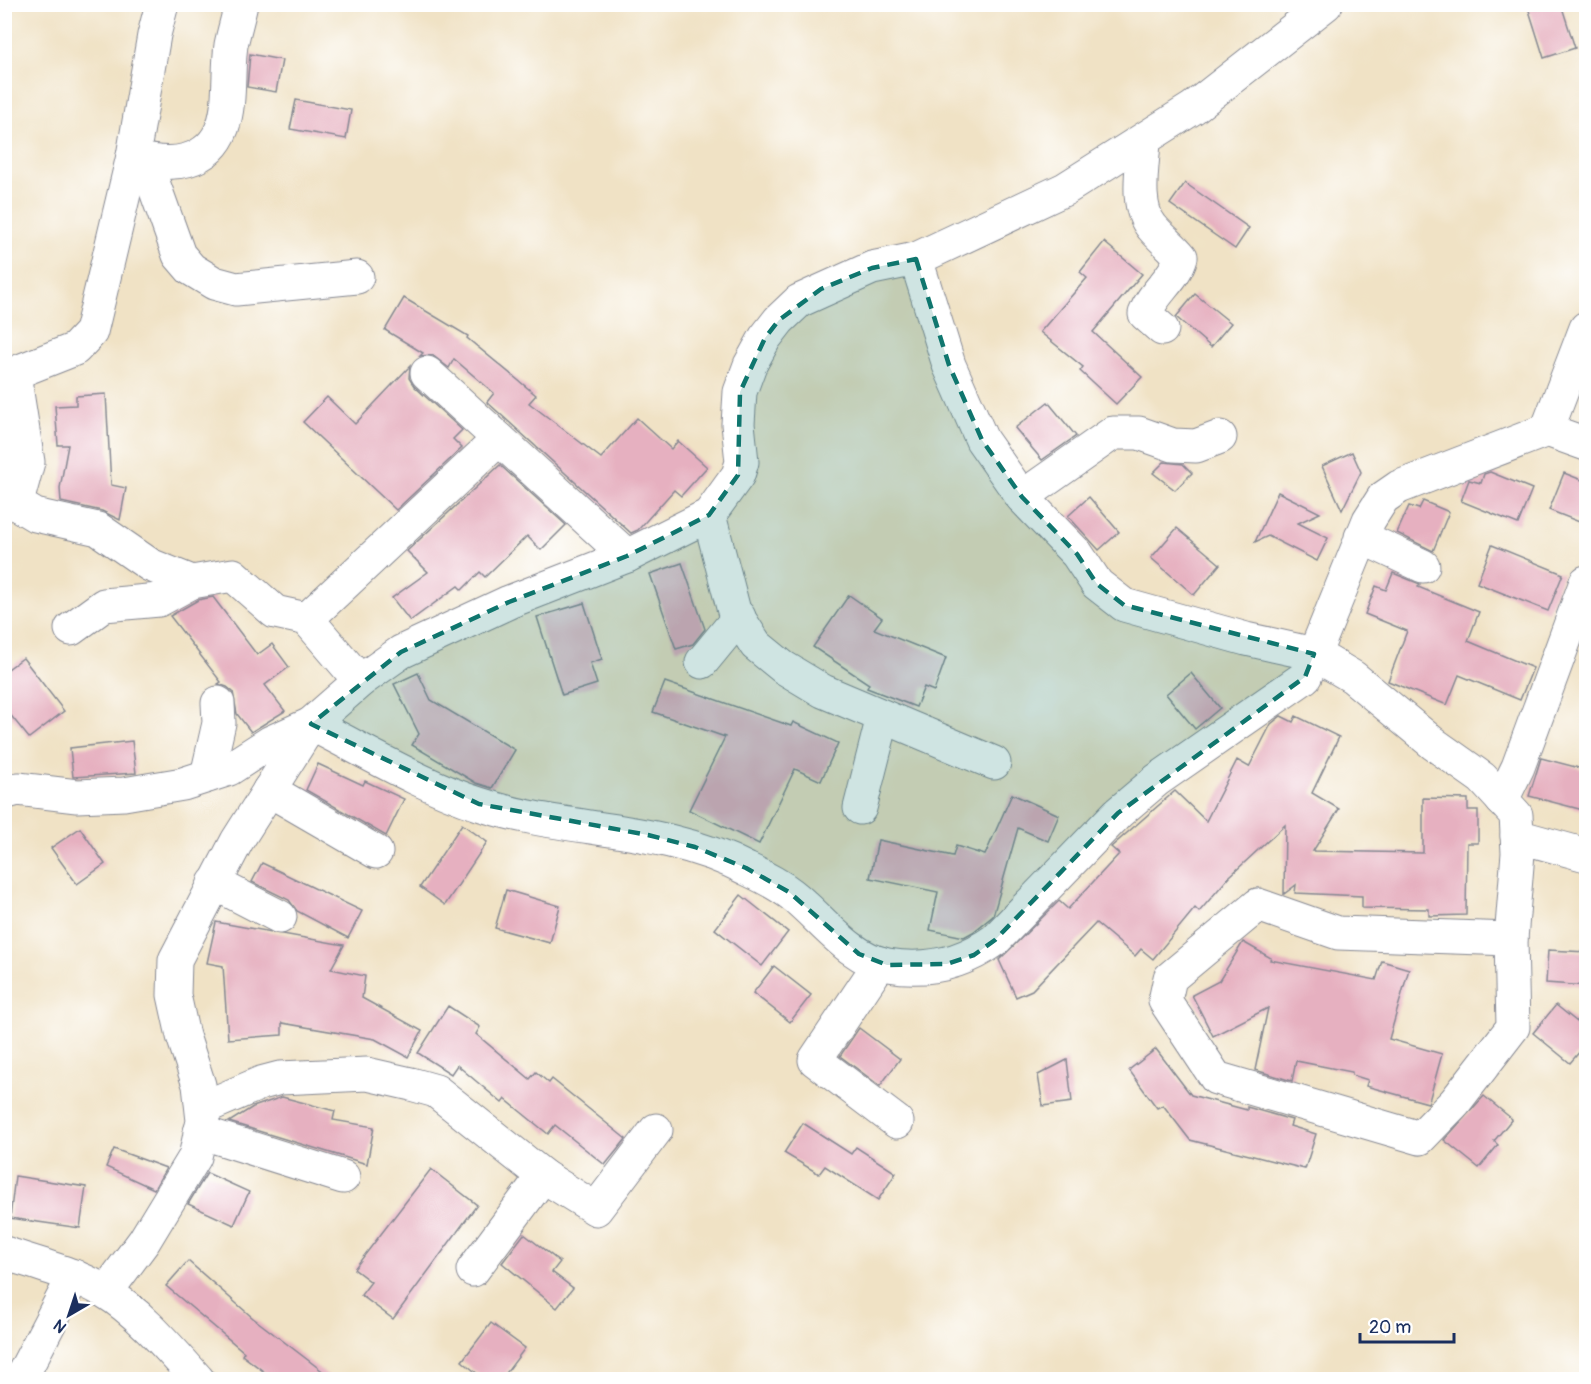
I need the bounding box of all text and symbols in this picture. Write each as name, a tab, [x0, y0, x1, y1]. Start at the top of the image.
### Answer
north arrow	[39, 1285, 99, 1345]
scale bar	[1360, 1306, 1454, 1344]
text: N	[50, 1315, 71, 1337]
text: 20 m	[1369, 1316, 1411, 1339]

